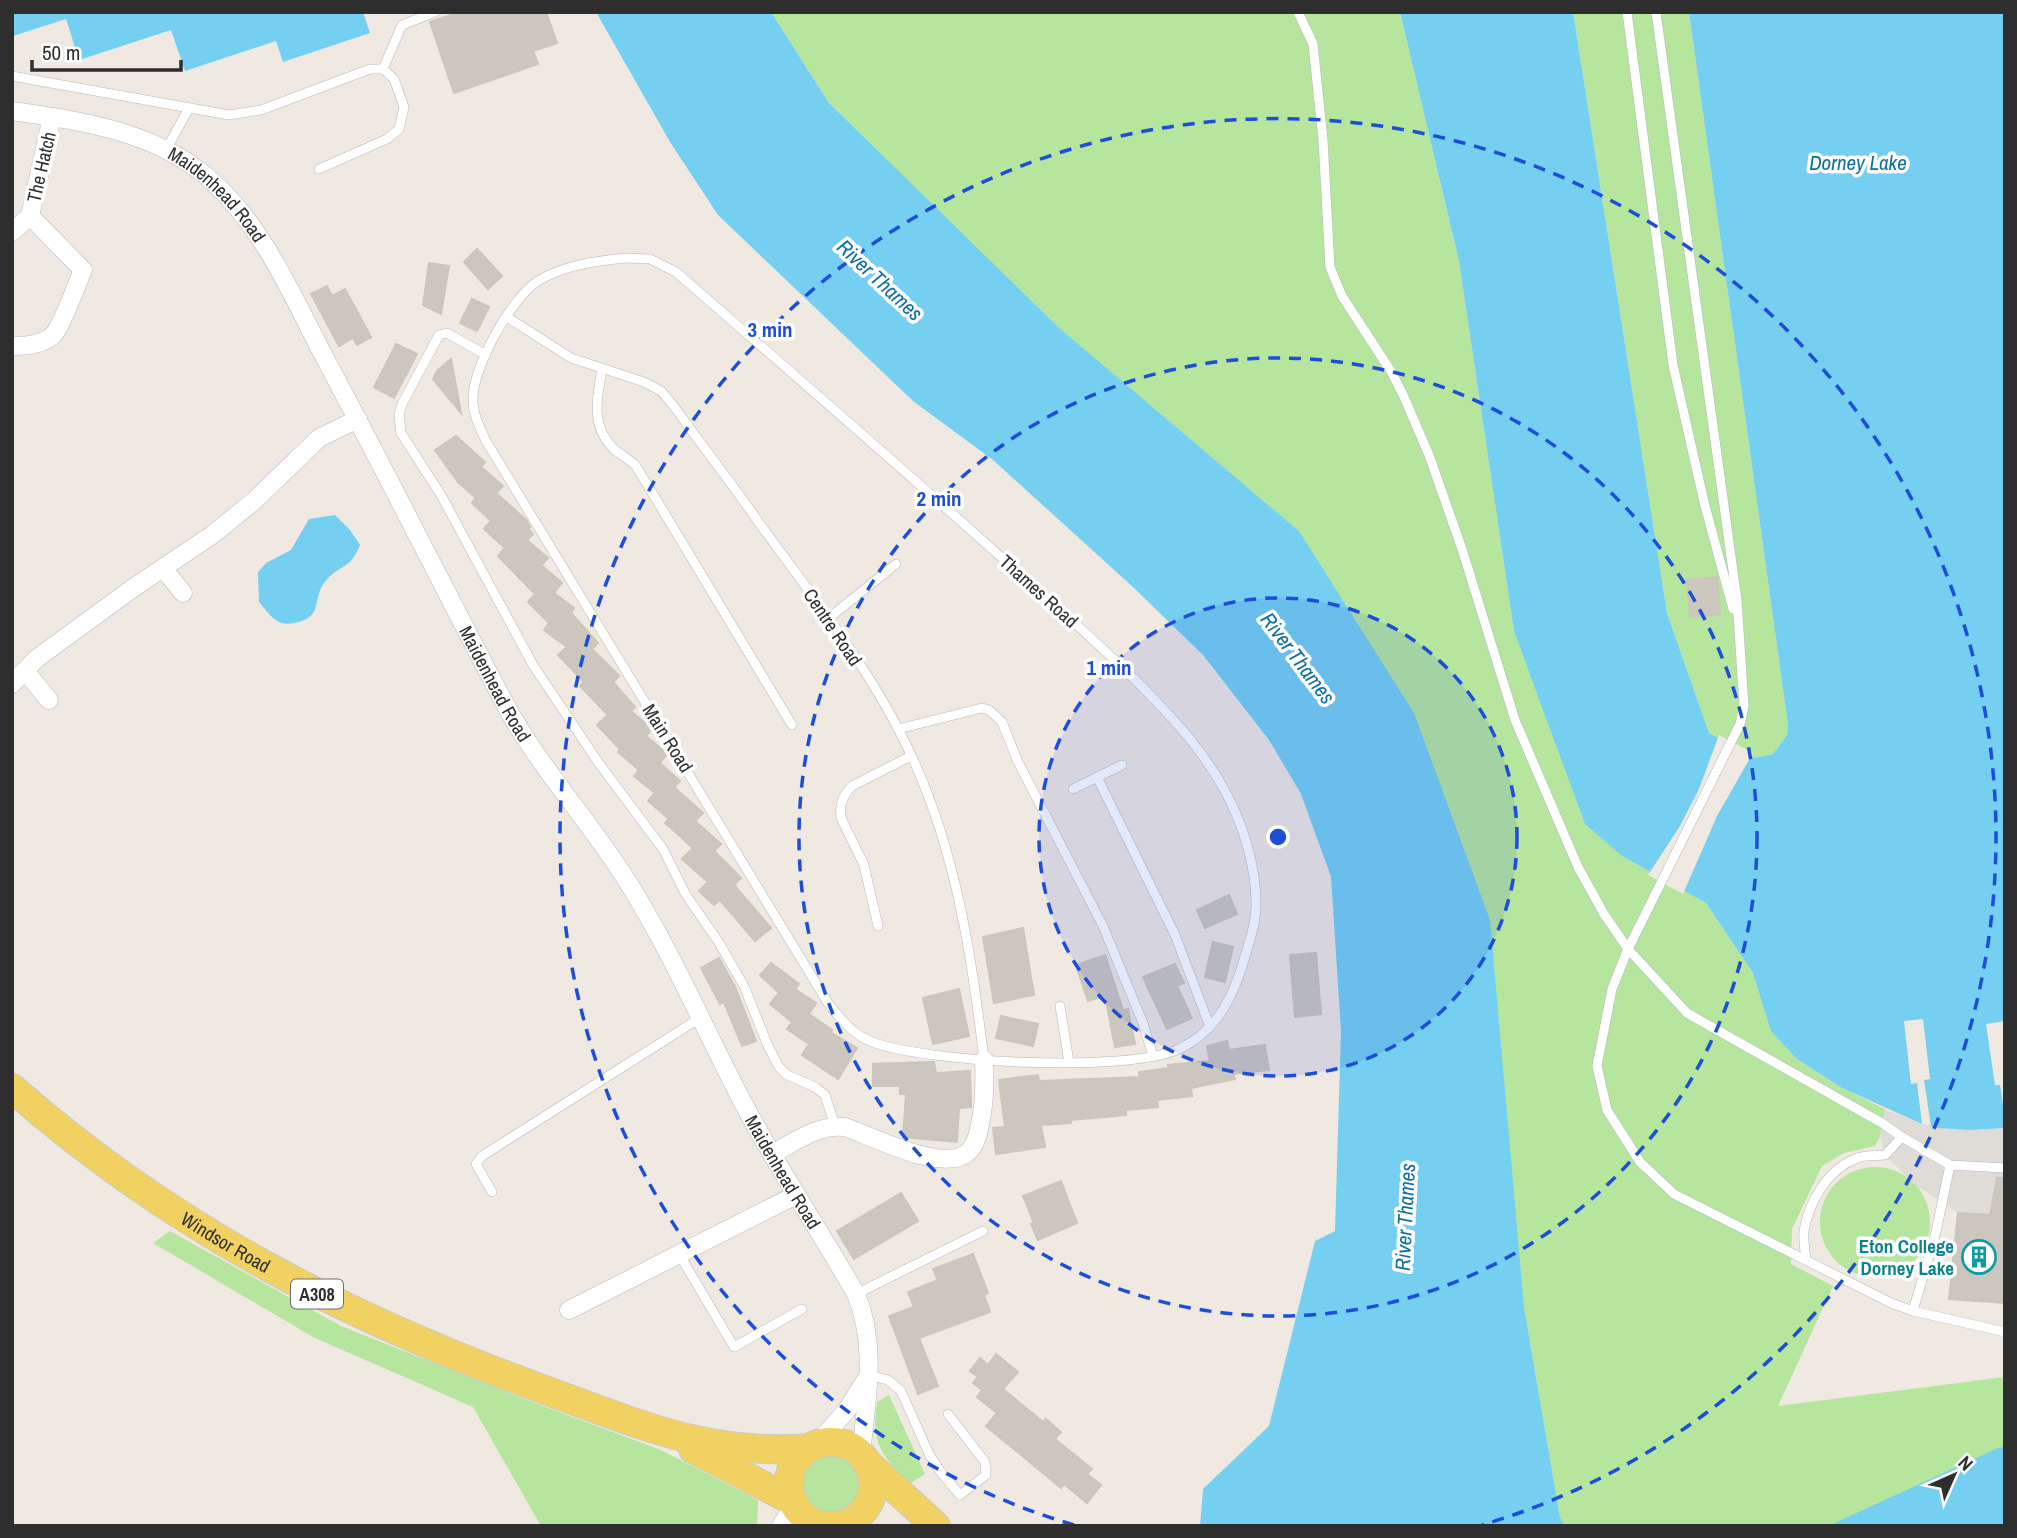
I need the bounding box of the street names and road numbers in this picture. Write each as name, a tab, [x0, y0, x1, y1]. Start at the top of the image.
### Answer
street label: The Hatch	[20, 129, 62, 205]
street label: Maidenhead Road	[164, 140, 272, 247]
street label: Thames Road	[994, 549, 1084, 633]
street label: Centre Road	[798, 583, 868, 671]
street label: Maidenhead Road	[453, 621, 537, 747]
street label: Main Road	[637, 699, 699, 777]
street label: Maidenhead Road	[739, 1110, 827, 1234]
street label: Windsor Road	[176, 1206, 275, 1279]
road number: A308	[291, 1280, 343, 1308]

